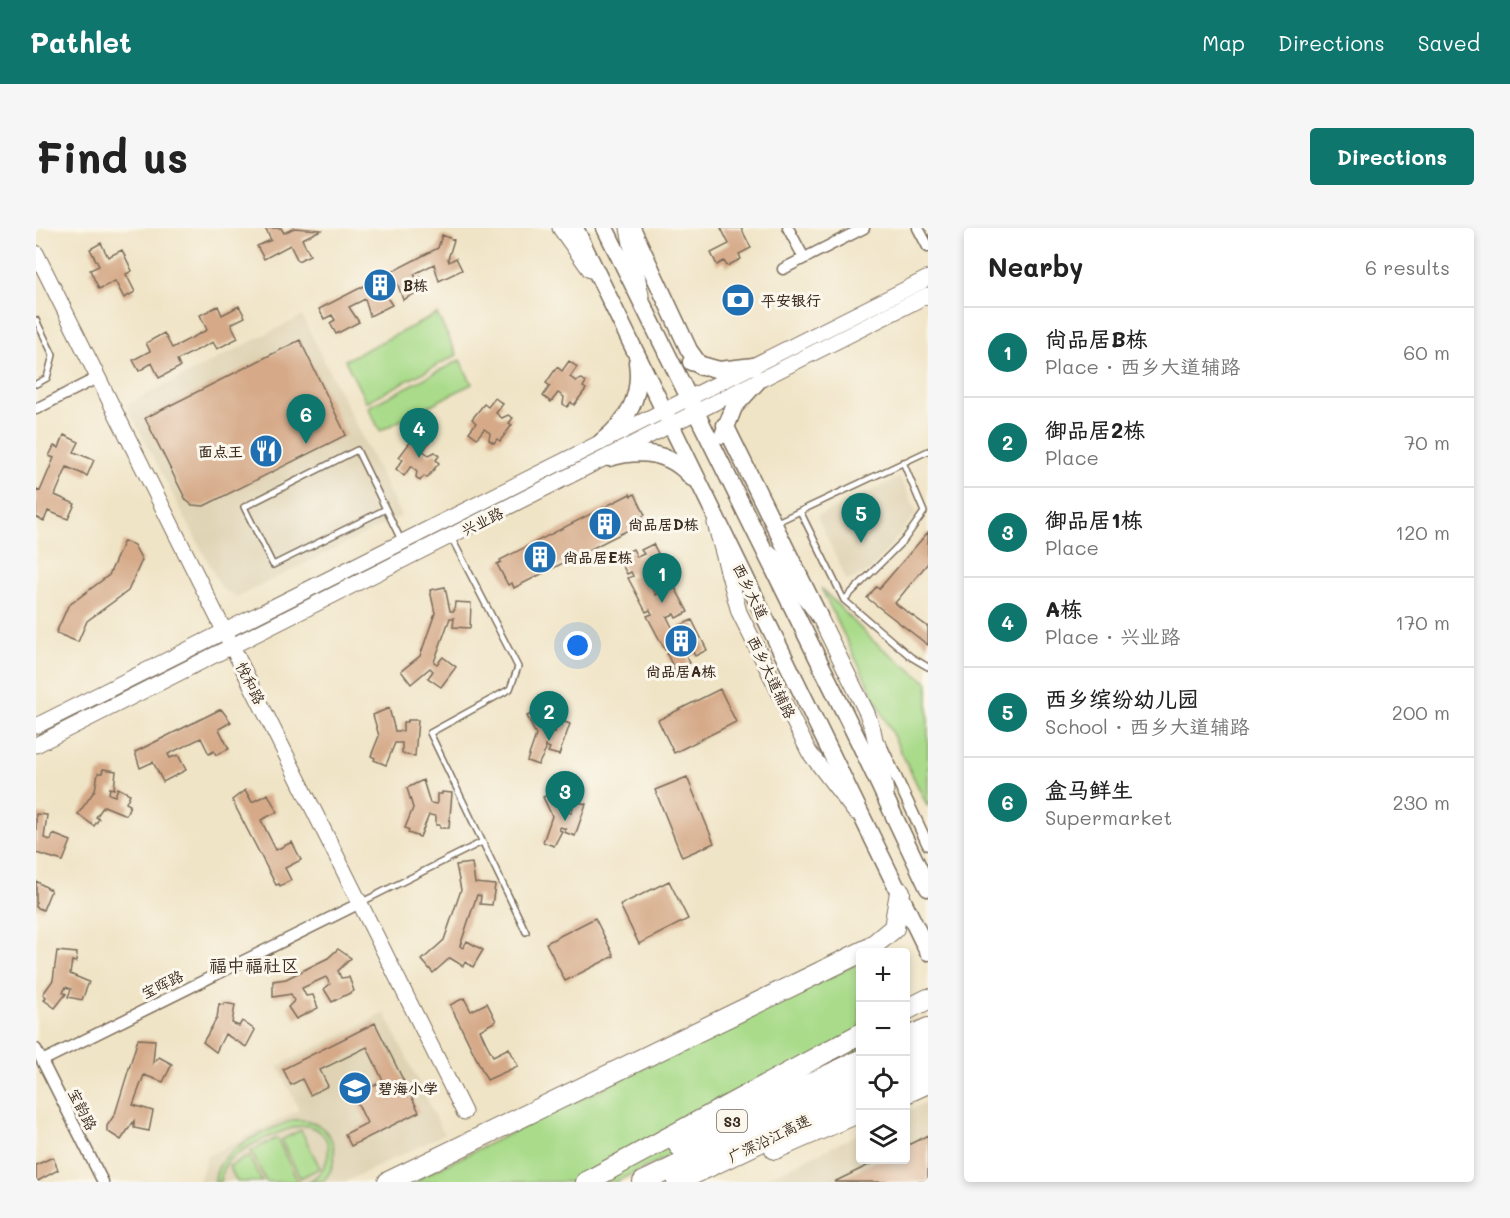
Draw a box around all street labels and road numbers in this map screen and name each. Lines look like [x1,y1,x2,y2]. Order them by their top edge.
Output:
street label: 兴业路 [457,502,507,540]
street label: 西乡大道 [729,560,773,622]
street label: 西乡大道辅路 [743,632,801,722]
street label: 悦和路 [232,658,270,708]
street label: 宝晖路 [137,965,187,1003]
street label: 宝韵路 [64,1084,102,1134]
street label: 广深沿江高速 [724,1109,814,1167]
road number: S3 [717,1110,747,1132]

